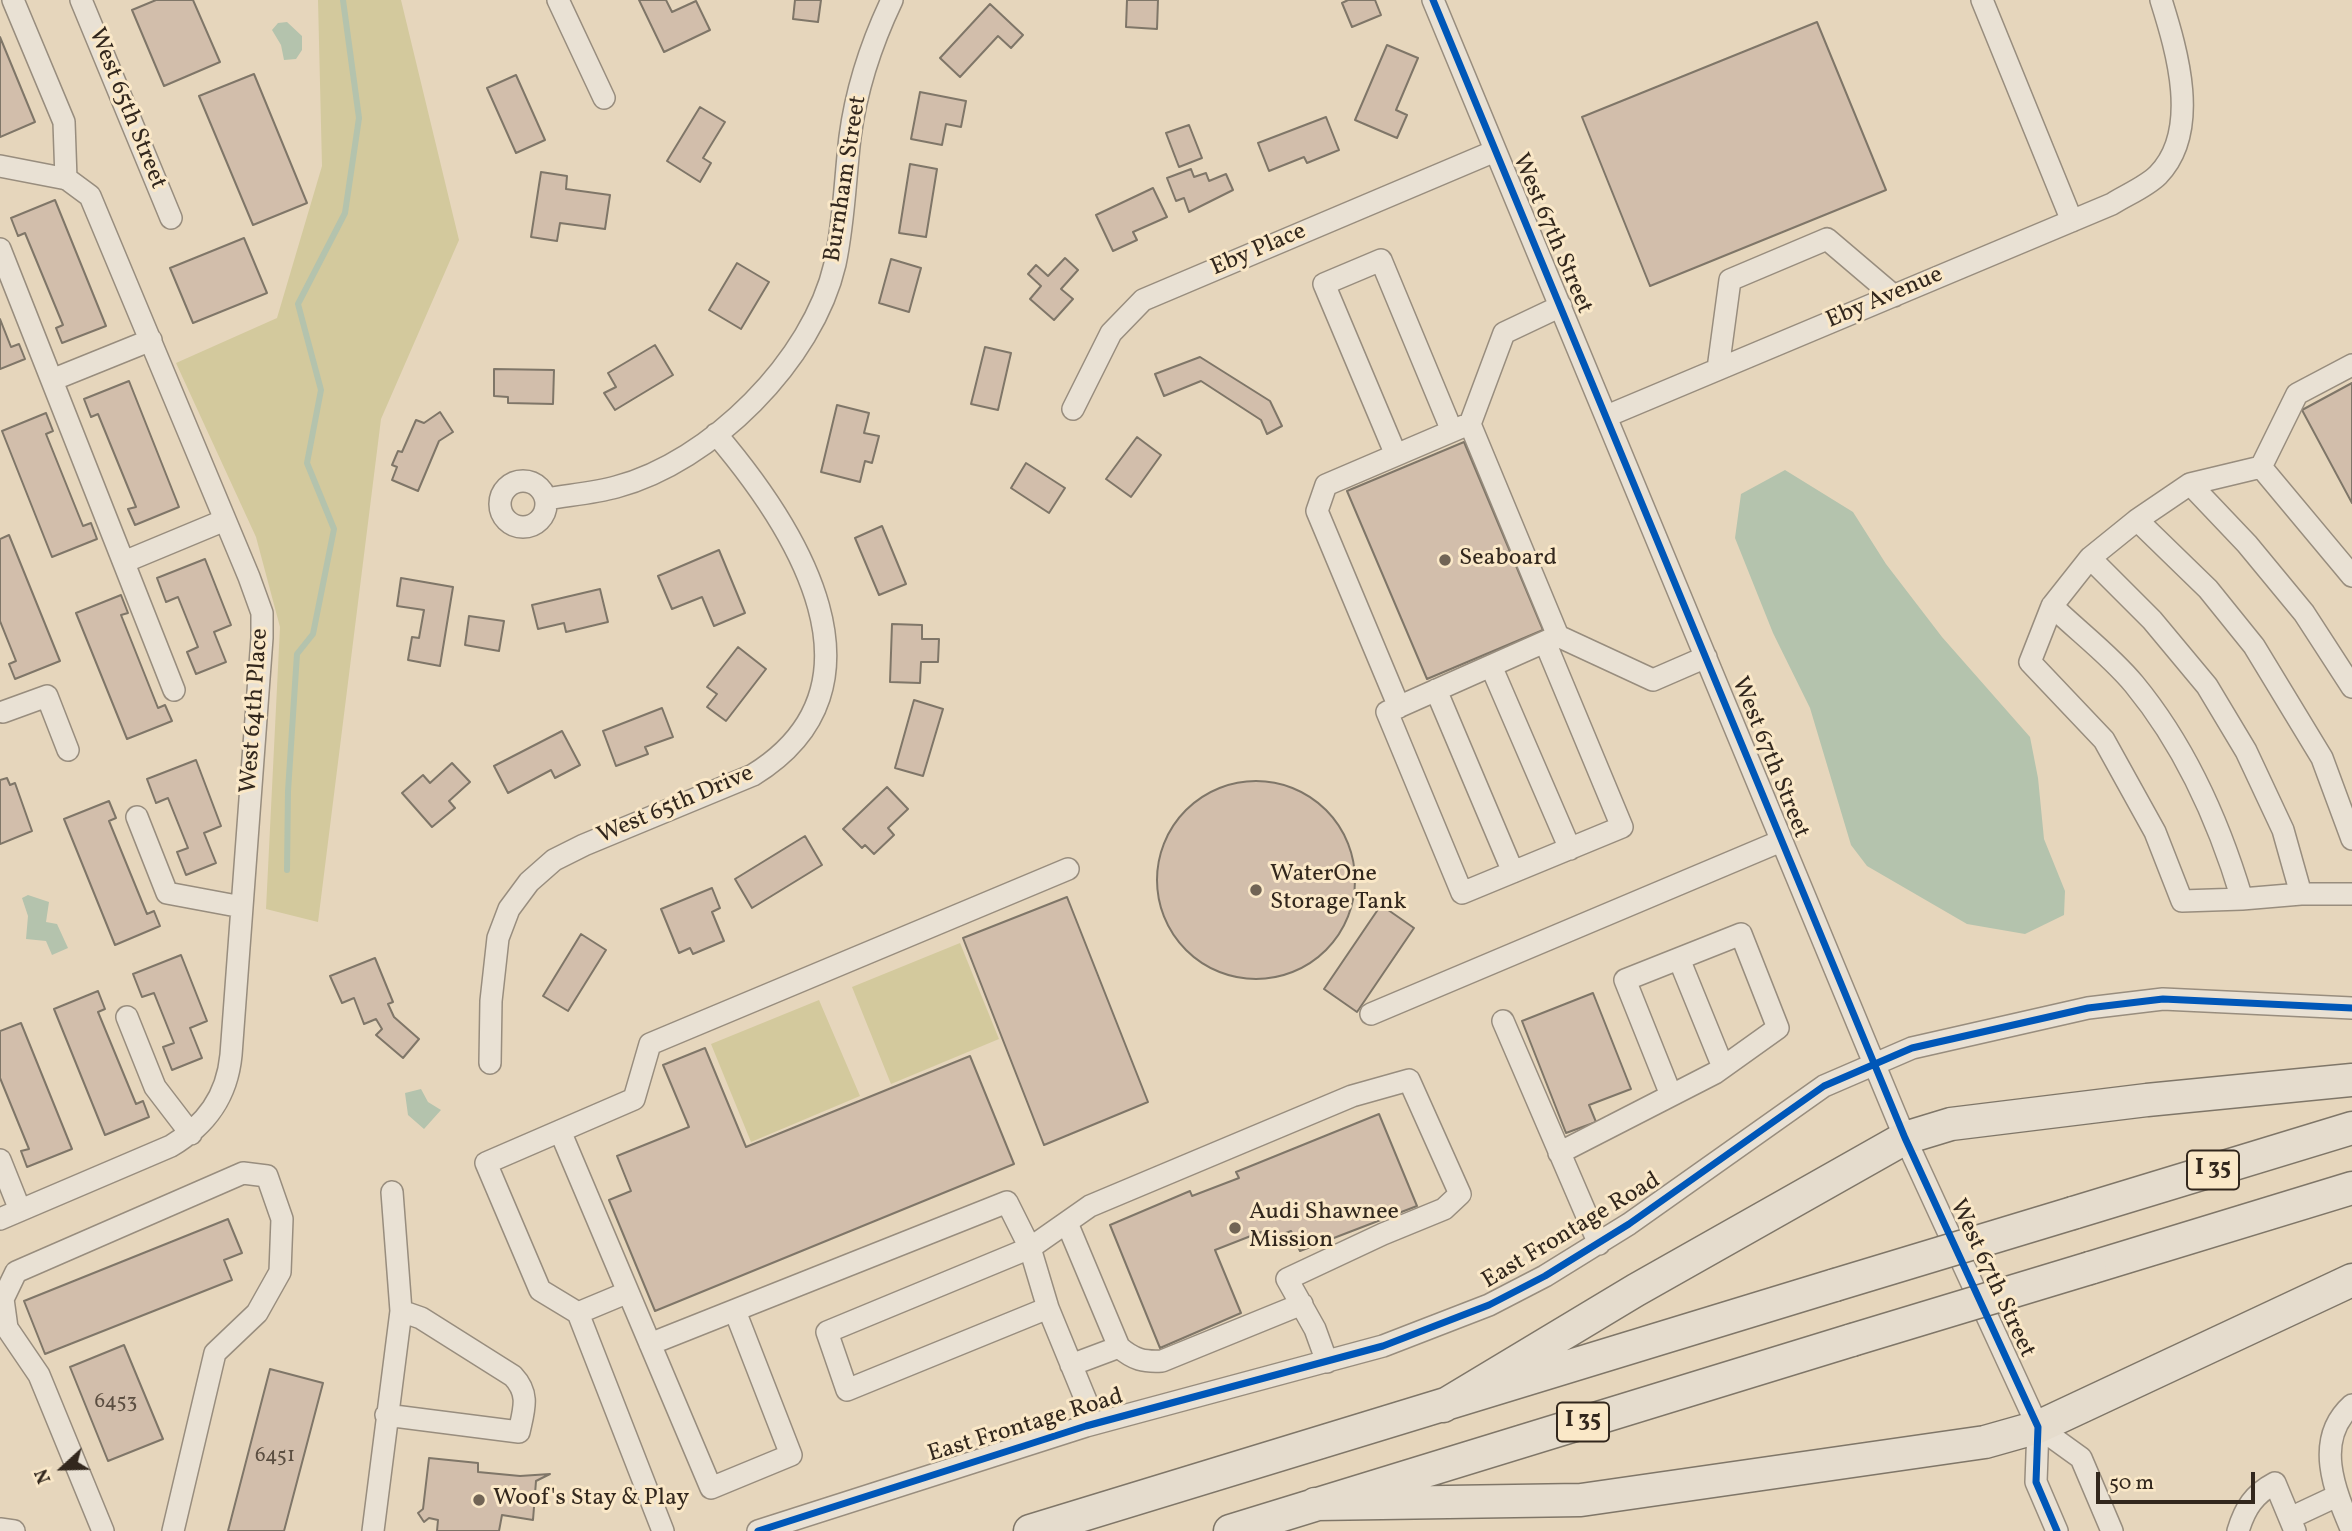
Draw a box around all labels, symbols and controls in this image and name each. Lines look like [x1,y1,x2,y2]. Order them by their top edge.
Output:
street label: West 65th Street [81,24,171,194]
street label: Burnham Street [820,94,874,264]
street label: West 67th Street [1504,150,1598,318]
street label: Eby Place [1207,218,1311,284]
street label: Eby Avenue [1822,262,1948,336]
place label: Seaboard [1459,546,1557,574]
marker: Seaboard [1437,552,1453,568]
street label: West 64th Place [236,627,276,795]
street label: West 67th Street [1724,673,1814,843]
street label: West 65th Drive [594,760,758,852]
place label: WaterOne Storage Tank [1270,862,1407,918]
marker: WaterOne Storage Tank [1248,882,1264,898]
road number: I 35 [2187,1150,2239,1190]
street label: East Frontage Road [1478,1167,1666,1297]
street label: West 67th Street [1942,1195,2040,1363]
place label: Audi Shawnee Mission [1249,1200,1399,1256]
marker: Audi Shawnee Mission [1227,1220,1243,1236]
street label: East Frontage Road [925,1384,1127,1470]
house number: 6453 [95,1390,137,1416]
road number: I 35 [1557,1402,1609,1442]
north arrow [28,1433,98,1503]
house number: 6451 [255,1444,295,1470]
scale bar [2100,1458,2259,1502]
text: N [29,1465,58,1487]
text: 50 m [2109,1469,2154,1498]
place label: Woof's Stay & Play [493,1486,689,1514]
marker: Woof's Stay & Play [471,1492,487,1508]

